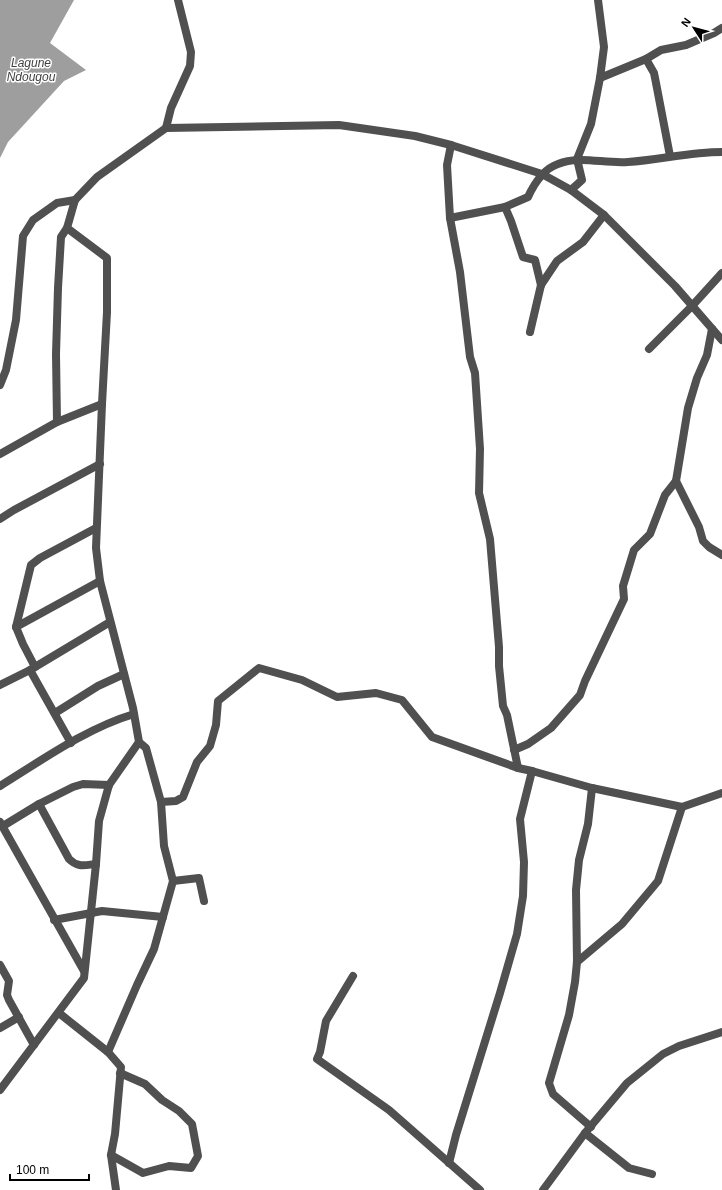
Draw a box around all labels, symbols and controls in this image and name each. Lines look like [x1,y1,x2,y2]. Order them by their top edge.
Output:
north arrow [674,8,714,48]
text: N [679,15,693,29]
water label: Lagune Ndougou [7,56,56,84]
scale bar [10,1156,89,1182]
text: 100 m [16,1163,49,1177]

